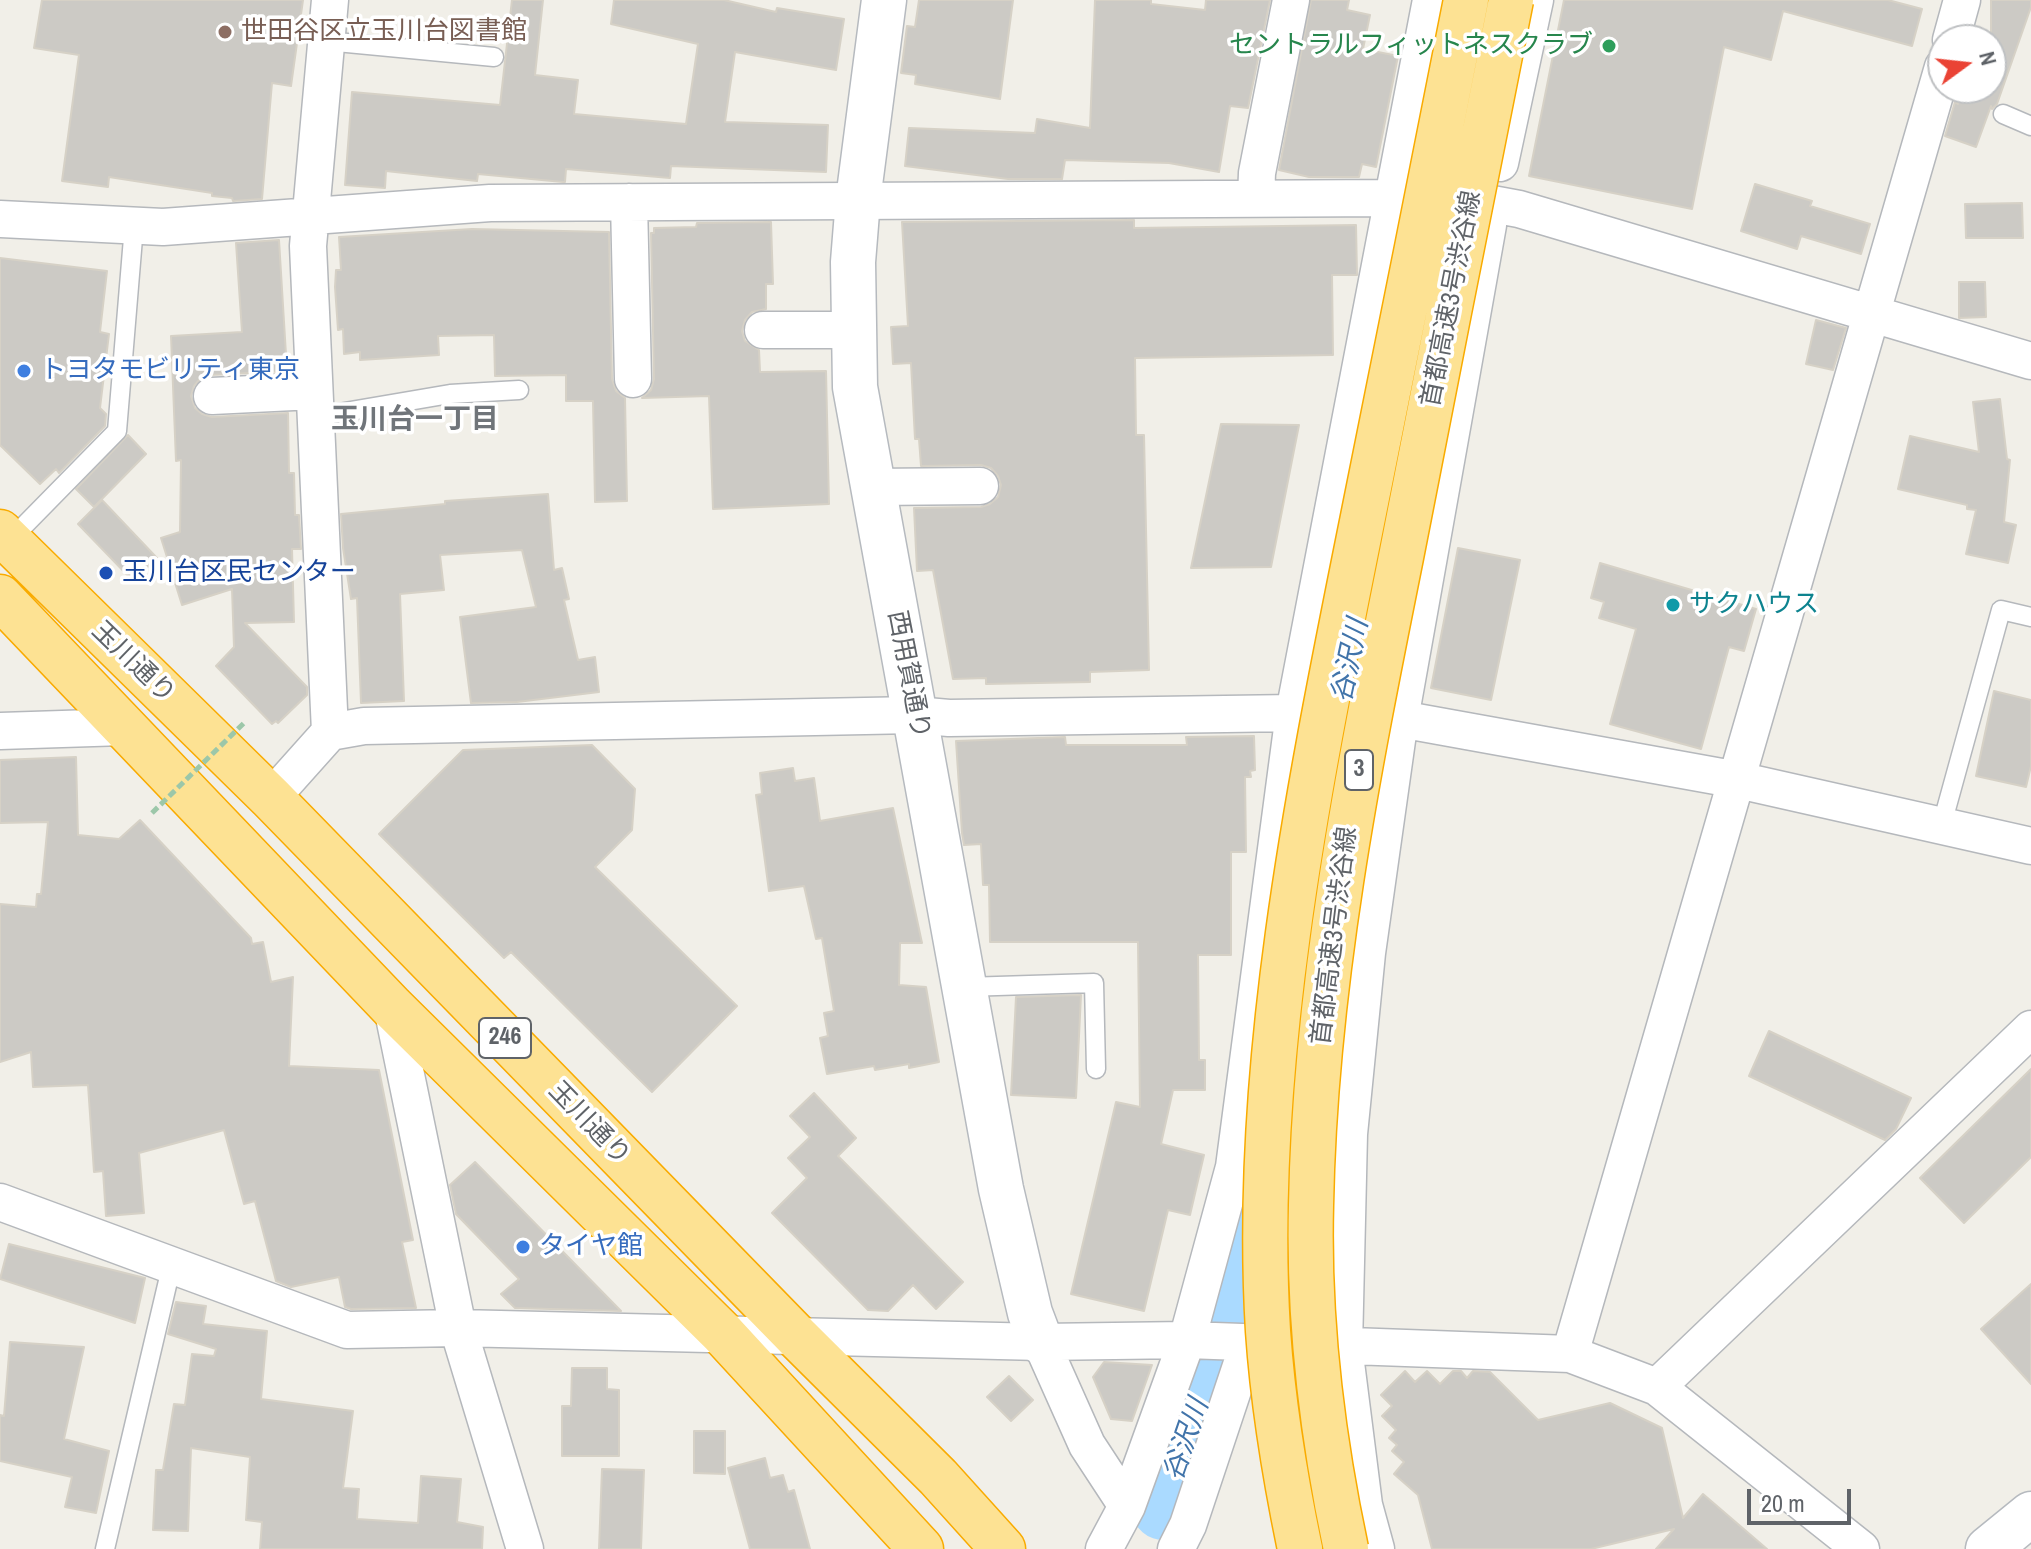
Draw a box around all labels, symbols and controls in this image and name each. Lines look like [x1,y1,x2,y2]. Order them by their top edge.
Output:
place label: 世田谷区立玉川台図書館 [241,16,527,48]
marker: 世田谷区立玉川台図書館 [216,23,234,41]
north arrow [1927,24,2007,104]
place label: セントラルフィットネスクラブ [1229,30,1593,62]
marker: セントラルフィットネスクラブ [1600,37,1618,55]
text: N [1972,48,2004,68]
street label: 首都高速3号渋谷線 [1416,188,1488,410]
place label: トヨタモビリティ東京 [40,355,300,387]
marker: トヨタモビリティ東京 [15,362,33,380]
district label: 玉川台一丁目 [331,403,499,437]
place label: 玉川台区民センター [122,557,356,589]
marker: 玉川台区民センター [97,564,115,582]
place label: サクハウス [1689,589,1819,621]
marker: サクハウス [1664,596,1682,614]
street label: 西用賀通り [880,608,936,742]
street label: 玉川通り [85,616,181,710]
water label: 谷沢川 [1326,616,1376,706]
road number: 3 [1345,750,1373,790]
street label: 首都高速3号渋谷線 [1306,825,1364,1047]
road number: 246 [479,1018,531,1058]
street label: 玉川通り [542,1076,636,1172]
place label: タイヤ館 [539,1231,643,1263]
marker: タイヤ館 [514,1238,532,1256]
water label: 谷沢川 [1157,1395,1217,1485]
scale bar [1751,1473,1855,1523]
text: 20 m [1761,1487,1805,1519]

